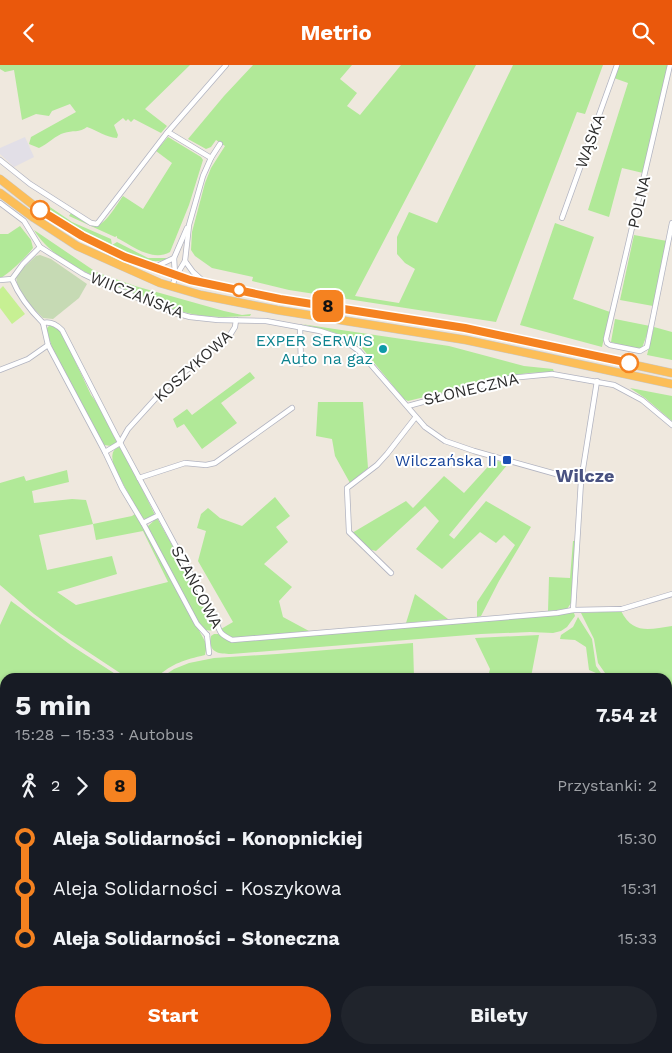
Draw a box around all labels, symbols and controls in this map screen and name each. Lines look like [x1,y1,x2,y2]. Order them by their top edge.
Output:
icon: back [15,19,43,47]
icon: search [629,19,657,47]
text: Metrio [300,20,372,45]
street label: WĄSKA [571,111,609,171]
street label: POLNA [624,173,654,230]
unlabelled marker [30,200,50,220]
street label: WIICZAŃSKA [87,268,187,323]
unlabelled marker [232,283,246,297]
line badge: 8 [312,290,344,322]
text: 8 [322,295,334,316]
street label: KOSZYKOWA [150,326,236,406]
place label: EXPER SERWIS Auto na gaz [256,331,373,368]
marker: EXPER SERWIS Auto na gaz [377,343,389,355]
unlabelled marker [619,353,639,373]
street label: SŁONECZNA [422,369,521,409]
place label: Wilczańska II [395,451,497,470]
marker: Wilczańska II [501,454,513,466]
district label: Wilcze [556,465,614,486]
street label: SZAŃCOWA [167,542,227,632]
text: 5 min [15,689,91,722]
text: 7.54 zł [596,704,657,727]
text: 15:28 – 15:33 · Autobus [15,725,193,744]
icon: walk [15,772,43,800]
icon: forward [68,772,96,800]
text: 8 [114,775,126,796]
text: 2 [51,776,60,795]
text: Przystanki: 2 [557,776,657,795]
text: Aleja Solidarności - Konopnickiej [53,827,362,850]
text: 15:30 [617,829,657,848]
text: Aleja Solidarności - Koszykowa [53,877,342,900]
text: 15:31 [621,879,657,898]
text: Aleja Solidarności - Słoneczna [53,927,339,950]
text: 15:33 [618,929,657,948]
button: Start [15,986,331,1044]
button: Bilety [341,986,657,1044]

